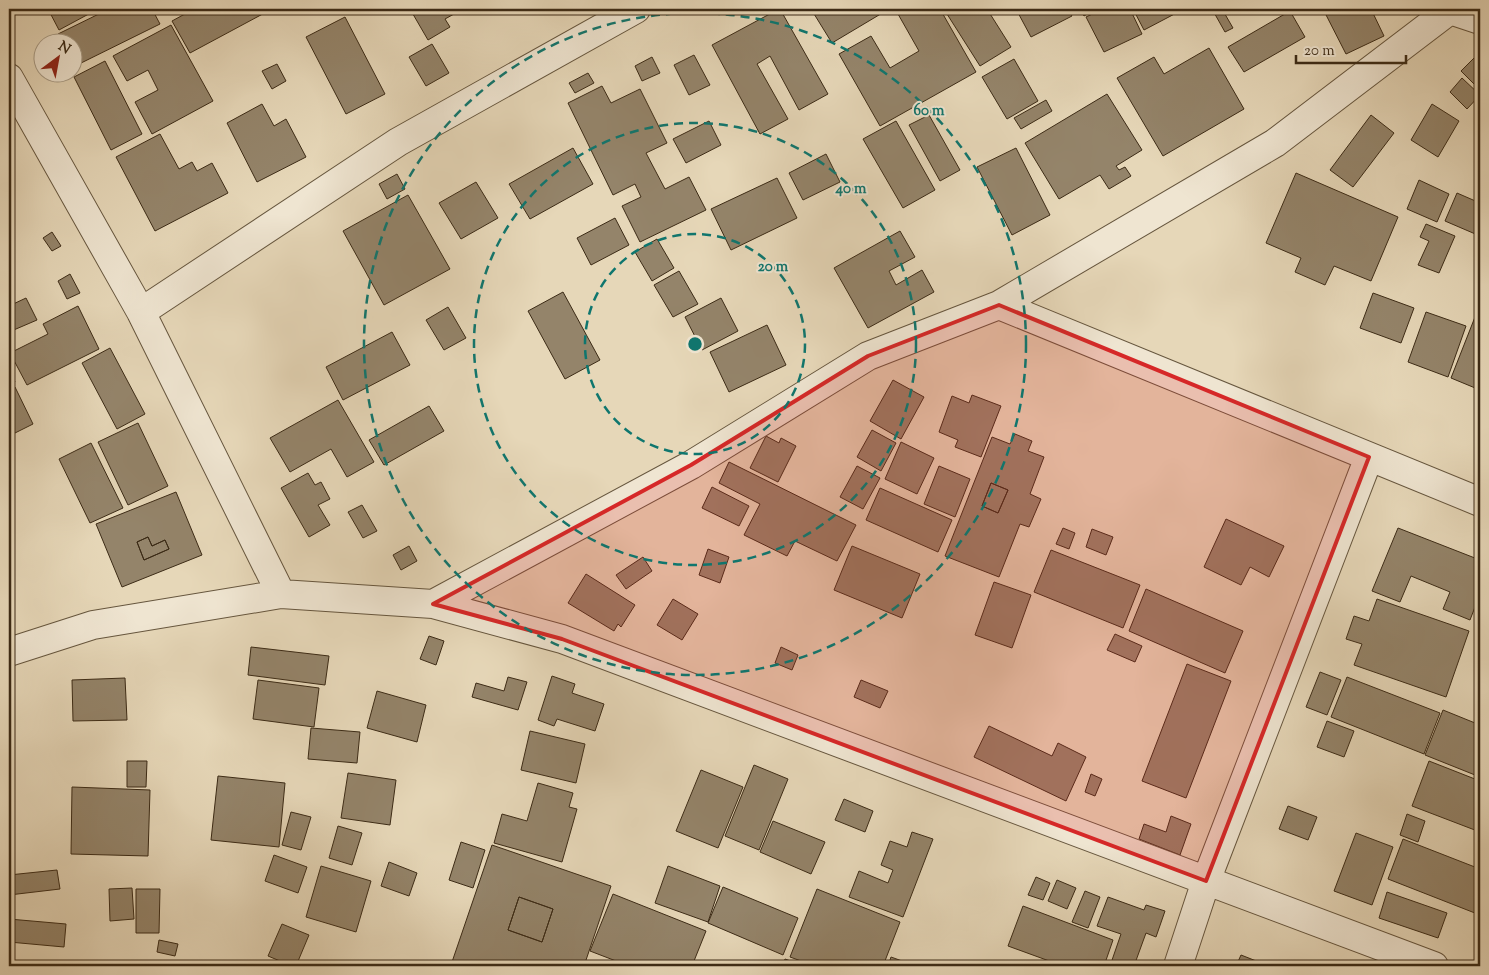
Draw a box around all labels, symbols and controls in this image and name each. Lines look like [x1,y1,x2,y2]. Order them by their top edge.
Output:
north arrow [32,32,82,82]
scale bar [1296,32,1406,64]
text: N [54,37,74,60]
text: 20 m [1304,41,1335,62]
text: 60 m [914,101,945,122]
text: 40 m [835,179,867,200]
text: 20 m [758,257,789,278]
centre of rings [686,335,704,353]

